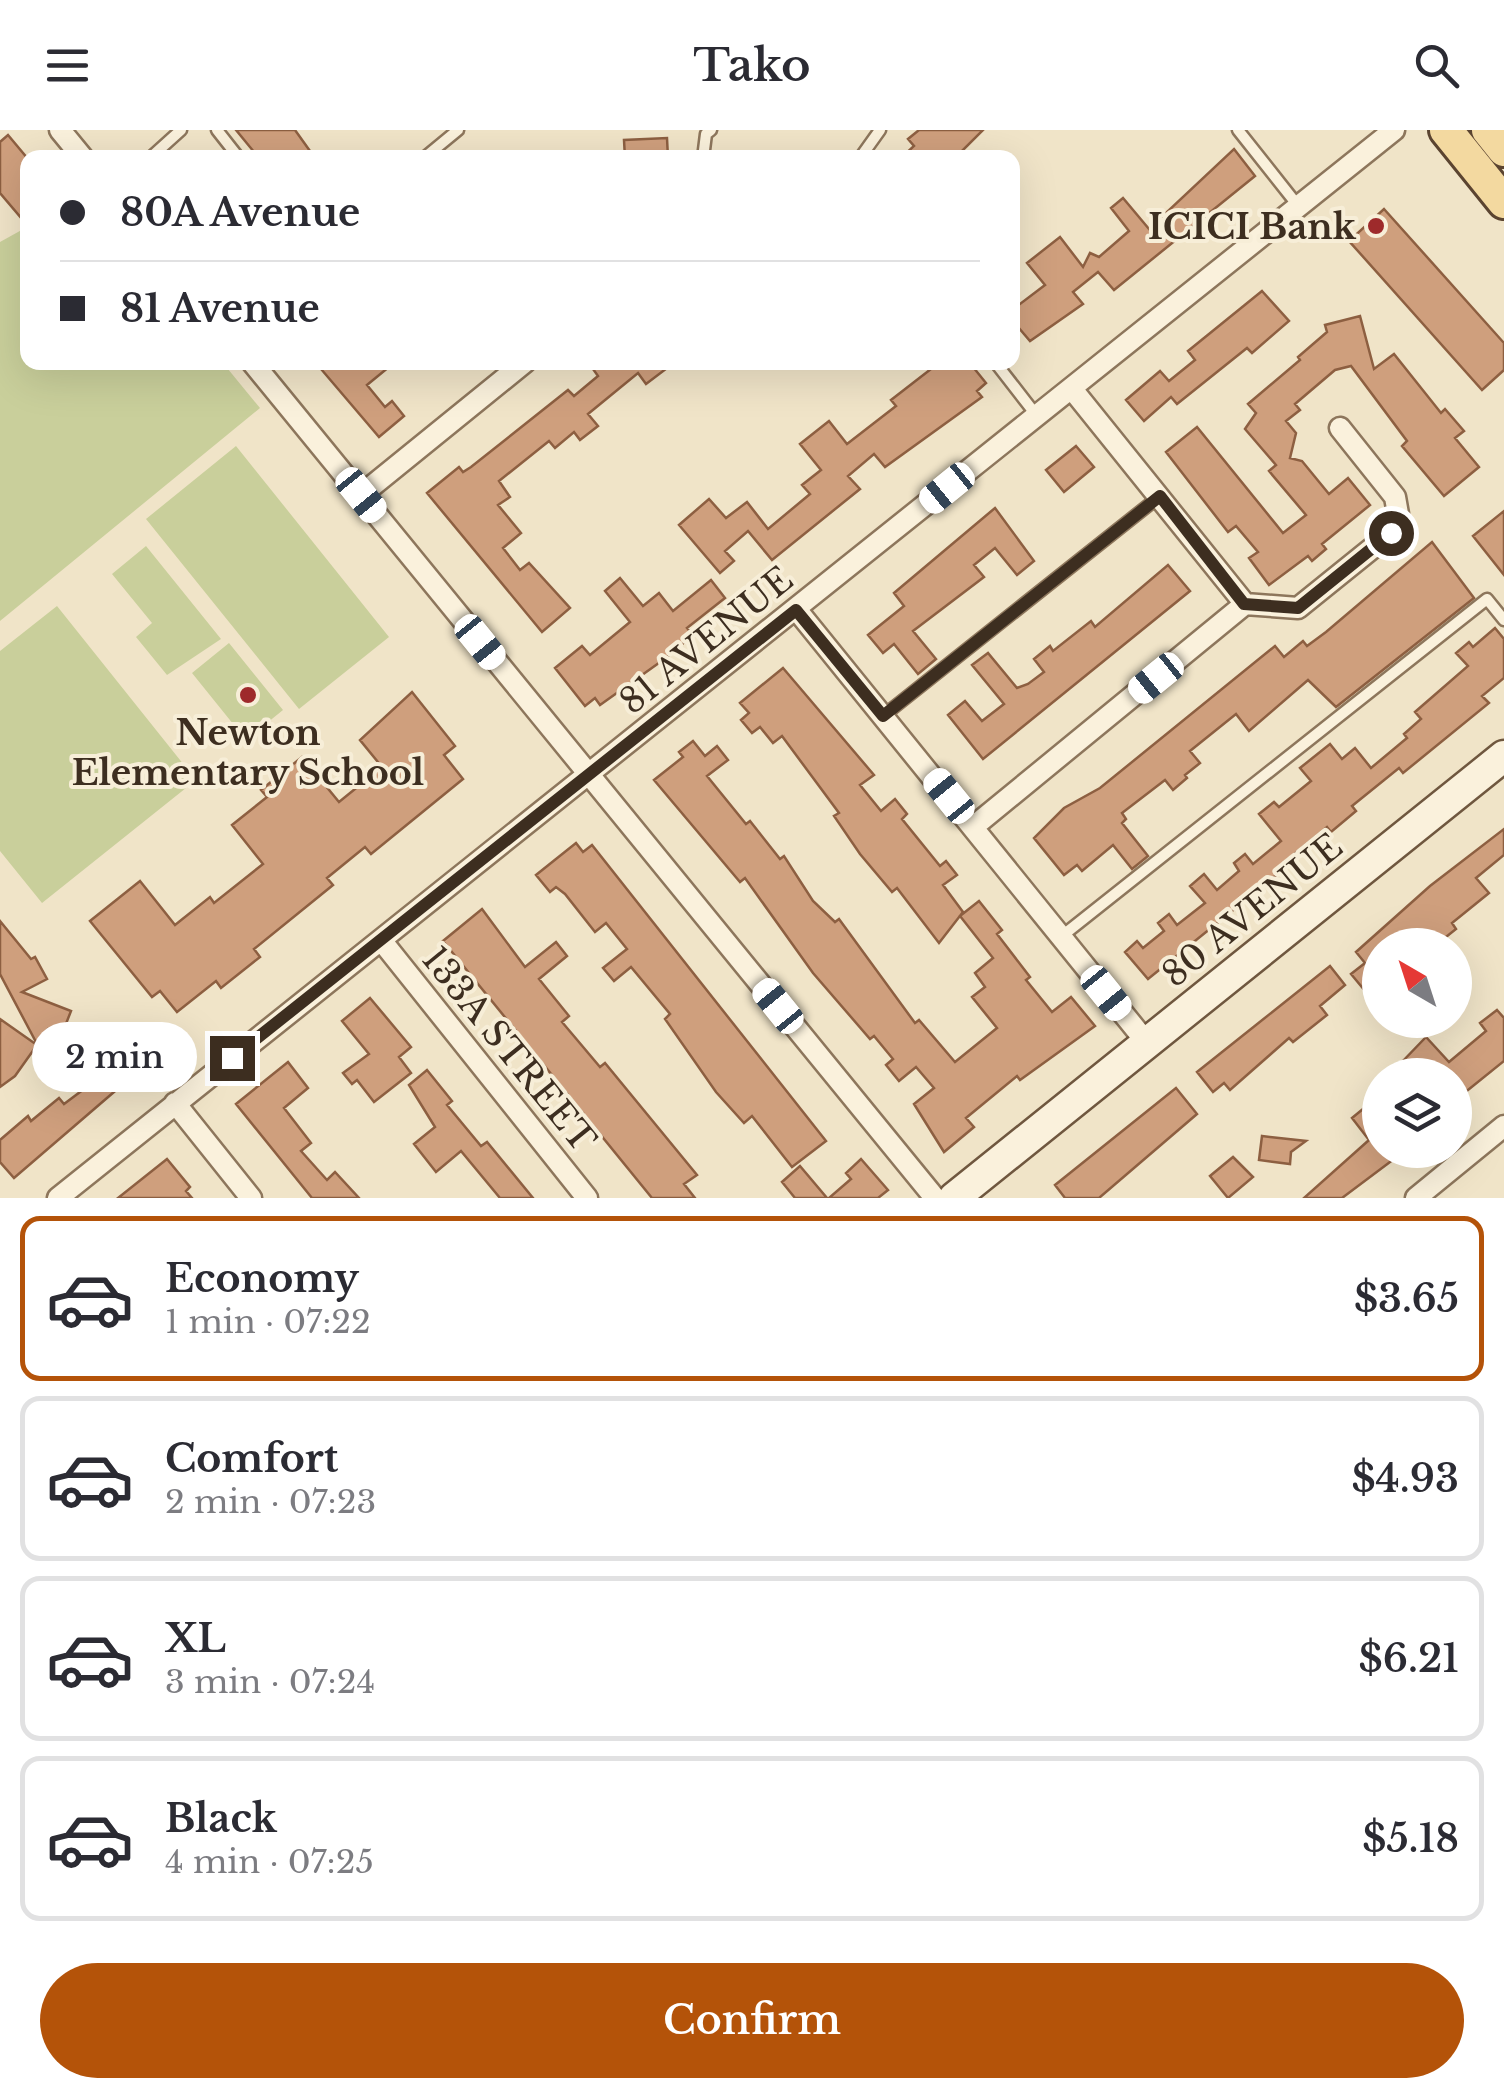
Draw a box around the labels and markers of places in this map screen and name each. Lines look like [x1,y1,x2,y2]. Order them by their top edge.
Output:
place label: ICICI Bank [1148,205,1357,248]
marker: ICICI Bank [1365,215,1387,237]
marker: Newton Elementary School [237,684,259,706]
place label: Newton Elementary School [72,711,424,794]

